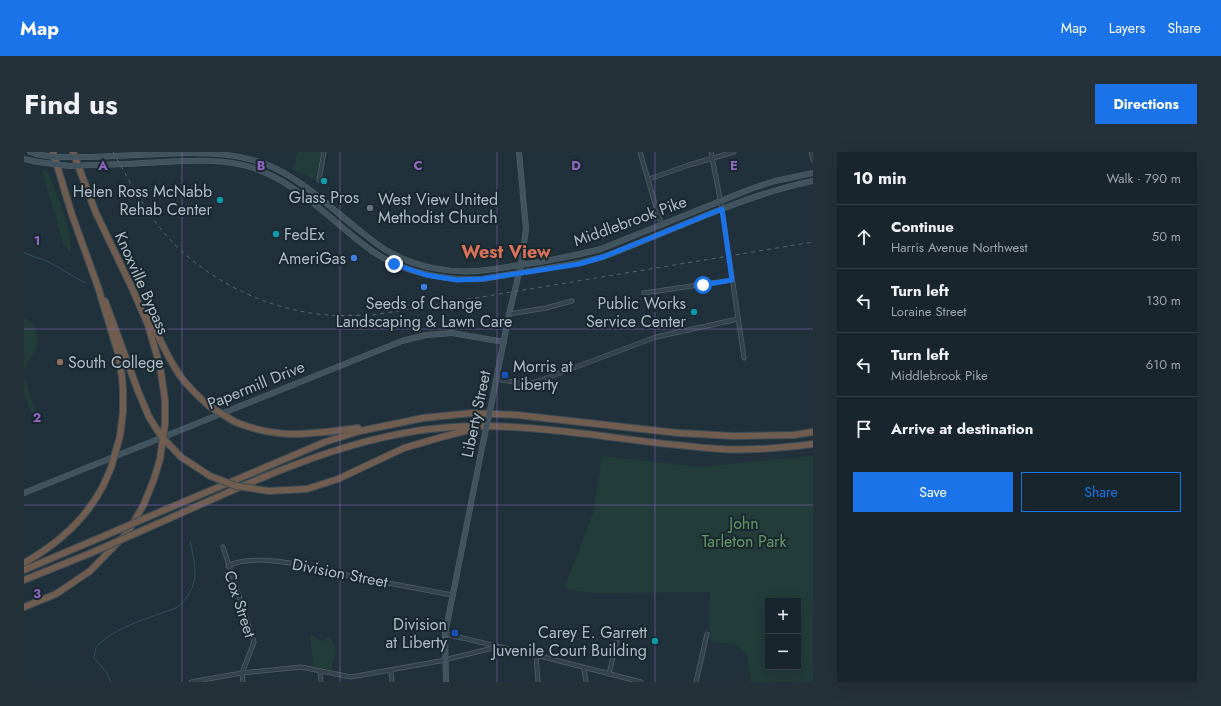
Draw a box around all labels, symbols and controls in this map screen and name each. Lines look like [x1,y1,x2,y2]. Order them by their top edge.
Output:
text: Map [20,15,59,42]
text: Map [1061,18,1087,38]
text: Layers [1109,18,1145,38]
text: Share [1167,18,1201,38]
text: Find us [24,84,118,125]
button: Directions [1095,84,1197,124]
text: A [97,156,108,175]
text: B [257,156,266,175]
text: C [413,156,423,175]
text: D [571,156,581,175]
text: E [730,156,738,175]
text: 10 min [853,166,906,190]
text: Walk · 790 m [1107,169,1181,188]
marker: Glass Pros [319,176,329,186]
place label: Helen Ross McNabb Rehab Center [73,180,213,221]
place label: Glass Pros [289,186,359,209]
place label: West View United Methodist Church [378,188,498,229]
street label: Middlebrook Pike [570,190,690,252]
marker: Helen Ross McNabb Rehab Center [215,195,225,205]
marker: West View United Methodist Church [365,203,375,213]
text: Continue [891,216,954,238]
place label: FedEx [284,223,325,246]
icon: ahead [853,226,875,248]
text: 50 m [1152,227,1181,246]
street label: Knoxville Bypass [109,228,175,338]
marker: FedEx [271,229,281,239]
text: 1 [34,231,40,250]
text: Harris Avenue Northwest [891,238,1028,257]
district label: West View [461,239,551,265]
place label: AmeriGas [279,247,346,270]
marker: AmeriGas [349,253,359,263]
route end [385,255,403,273]
route start [694,276,712,294]
text: Turn left [891,280,949,302]
marker: Seeds of Change Landscaping & Lawn Care [419,282,429,292]
icon: left [853,290,875,312]
text: 130 m [1146,291,1181,310]
place label: Seeds of Change Landscaping & Lawn Care [336,292,512,333]
place label: Public Works Service Center [586,292,686,333]
text: Loraine Street [891,302,966,321]
marker: Public Works Service Center [689,307,699,317]
text: Turn left [891,344,949,366]
place label: South College [68,351,164,374]
icon: left [853,354,875,376]
street label: Papermill Drive [204,355,308,415]
place label: Morris at Liberty [513,355,573,396]
text: 610 m [1146,355,1181,374]
marker: South College [55,357,65,367]
text: Middlebrook Pike [891,366,988,385]
street label: Liberty Street [456,368,496,459]
marker: Morris at Liberty [500,370,510,380]
text: 2 [33,408,41,427]
icon: arrive [853,418,875,440]
text: Arrive at destination [891,418,1033,440]
button: Save [853,472,1013,512]
button: Share [1021,472,1181,512]
park label: John Tarleton Park [701,512,788,553]
street label: Division Street [290,552,390,594]
street label: Cox Street [218,568,262,641]
text: 3 [33,584,41,603]
map controls [765,598,801,670]
button: + [765,598,801,634]
place label: Division at Liberty [386,613,448,654]
place label: Carey E. Garrett Juvenile Court Building [490,621,647,662]
marker: Division at Liberty [450,628,460,638]
button: − [765,634,801,670]
marker: Carey E. Garrett Juvenile Court Building [650,636,660,646]

